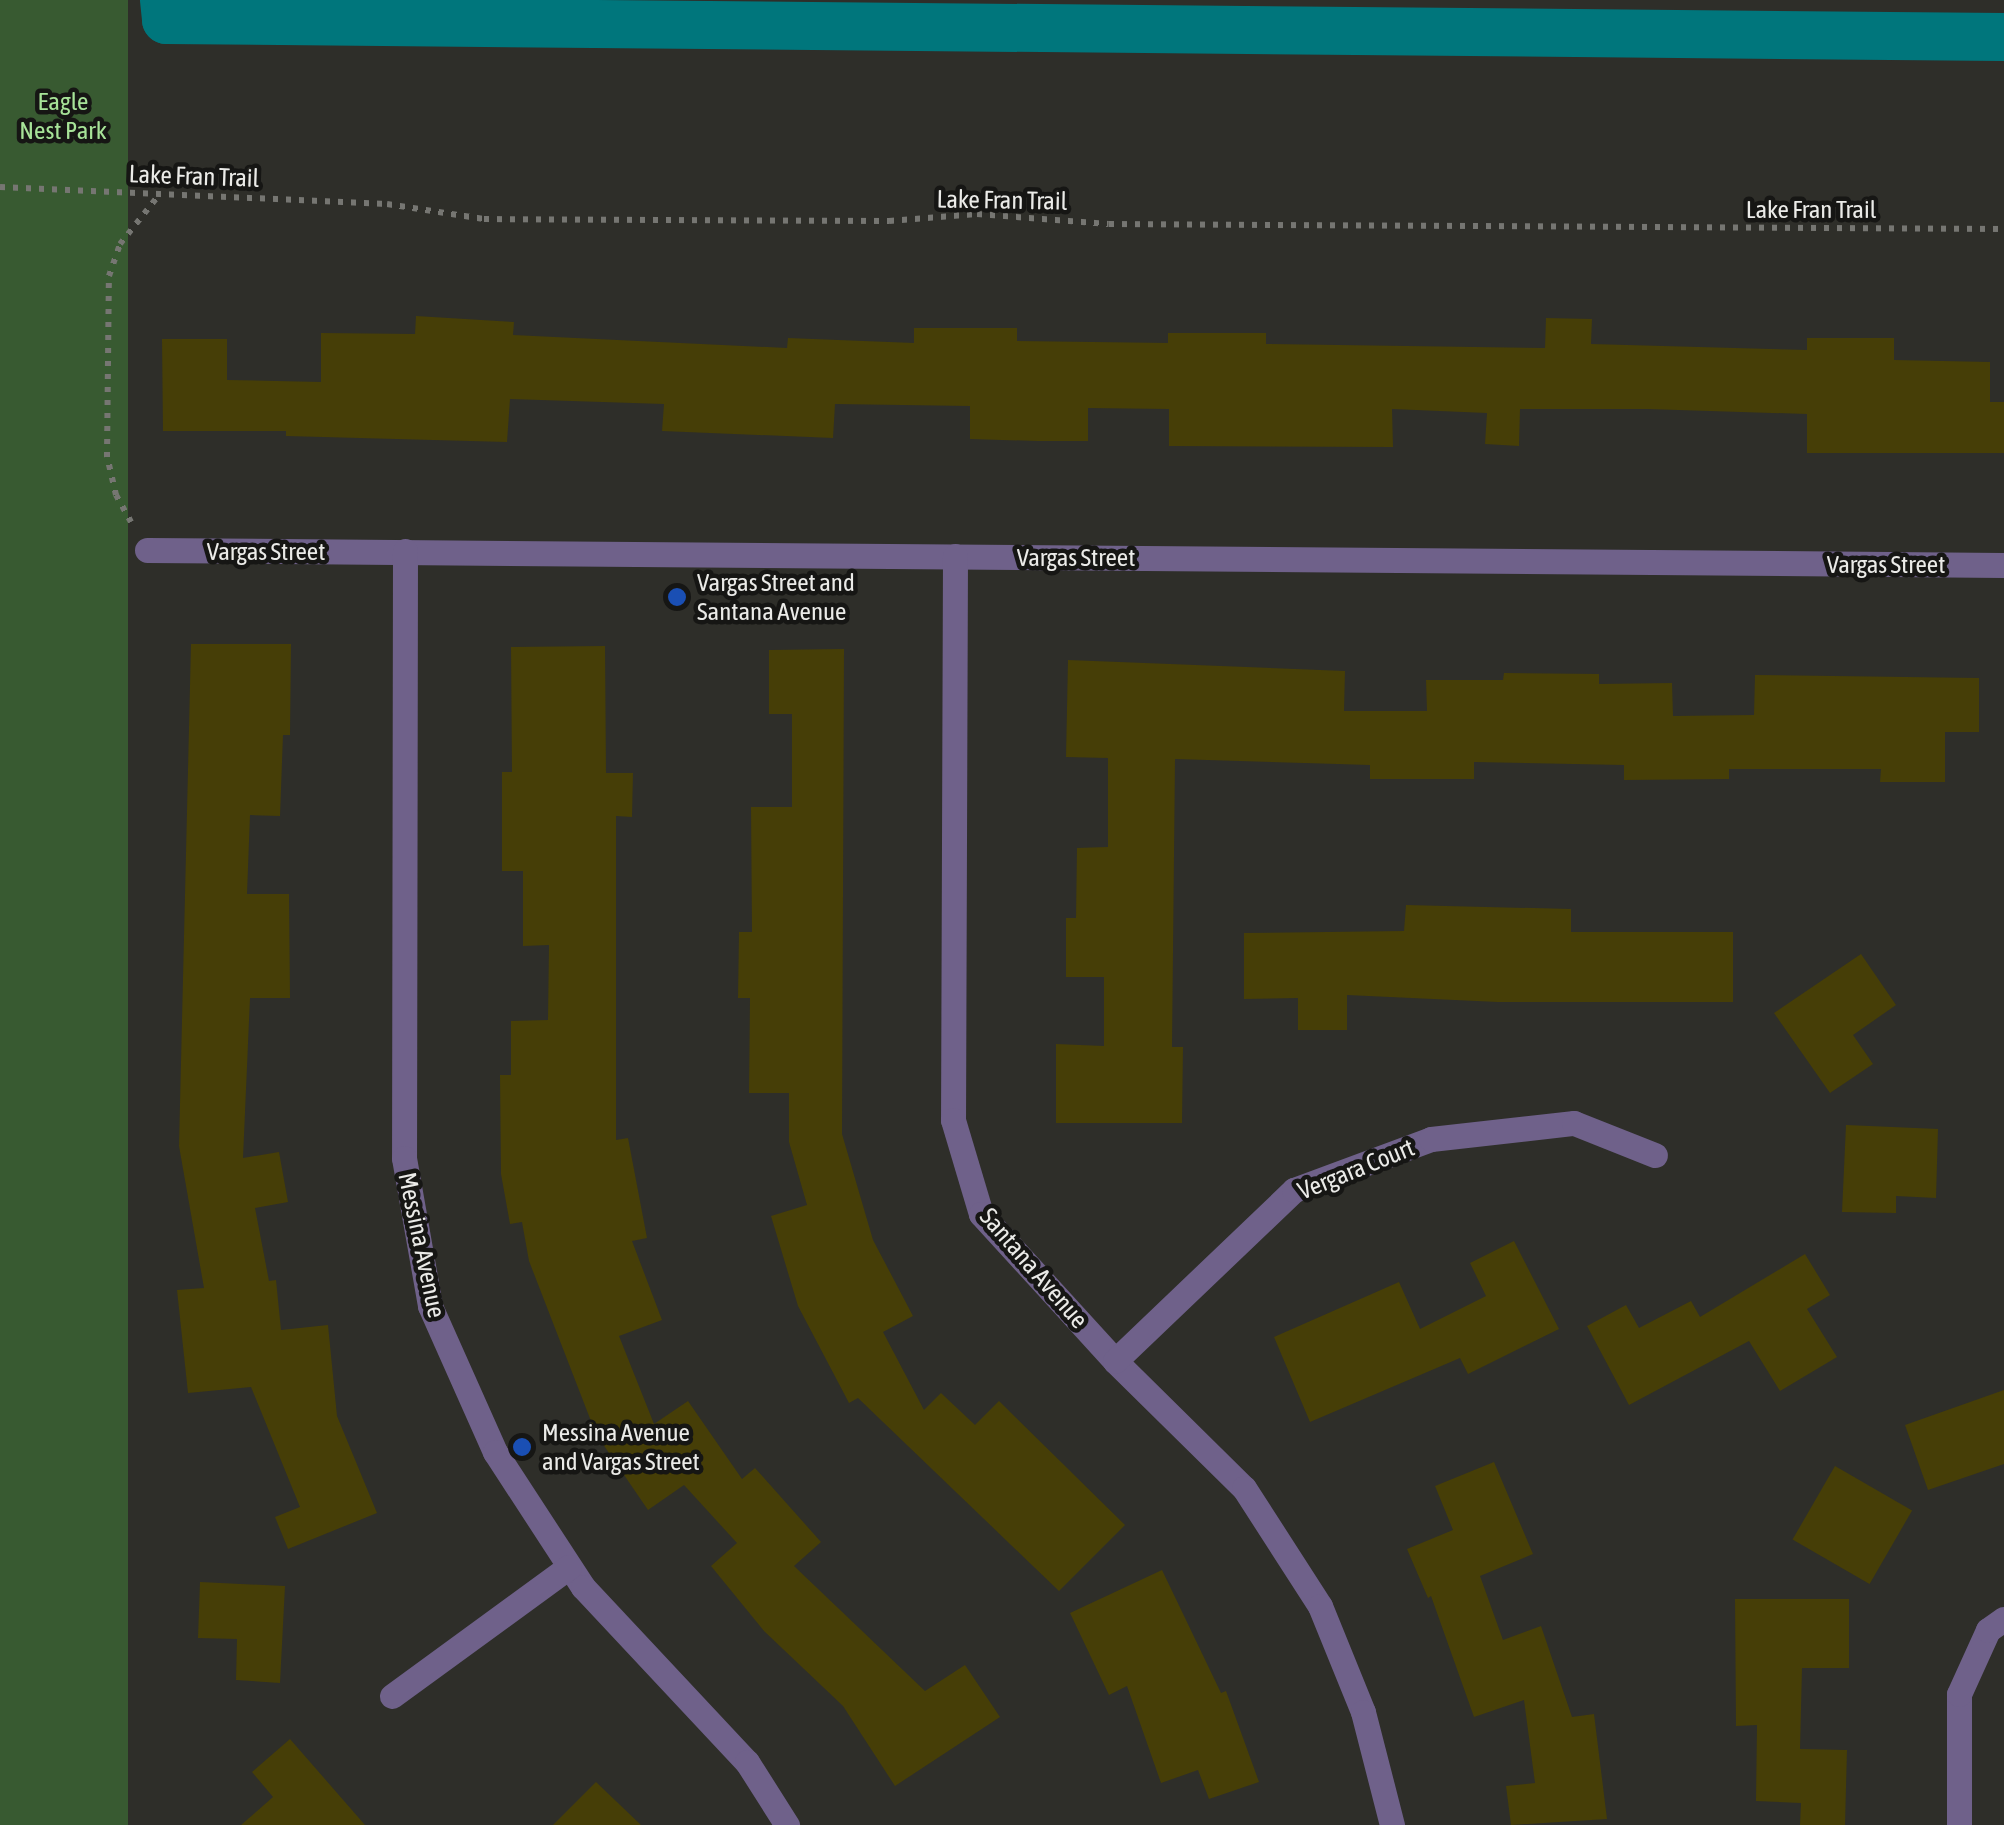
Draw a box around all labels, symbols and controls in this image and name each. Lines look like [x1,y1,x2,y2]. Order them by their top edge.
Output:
park label: Eagle Nest Park [19,87,107,146]
street label: Lake Fran Trail [128,159,260,193]
street label: Lake Fran Trail [936,184,1068,216]
street label: Lake Fran Trail [1746,194,1876,224]
street label: Vargas Street [207,536,325,566]
street label: Vargas Street [1017,542,1135,572]
street label: Vargas Street [1827,549,1945,579]
place label: Vargas Street and Santana Avenue [697,568,855,627]
marker: Vargas Street and Santana Avenue [666,586,688,608]
street label: Vergara Court [1294,1132,1418,1206]
street label: Messina Avenue [392,1170,452,1320]
street label: Santana Avenue [974,1202,1094,1334]
place label: Messina Avenue and Vargas Street [542,1418,700,1477]
marker: Messina Avenue and Vargas Street [511,1436,533,1458]

